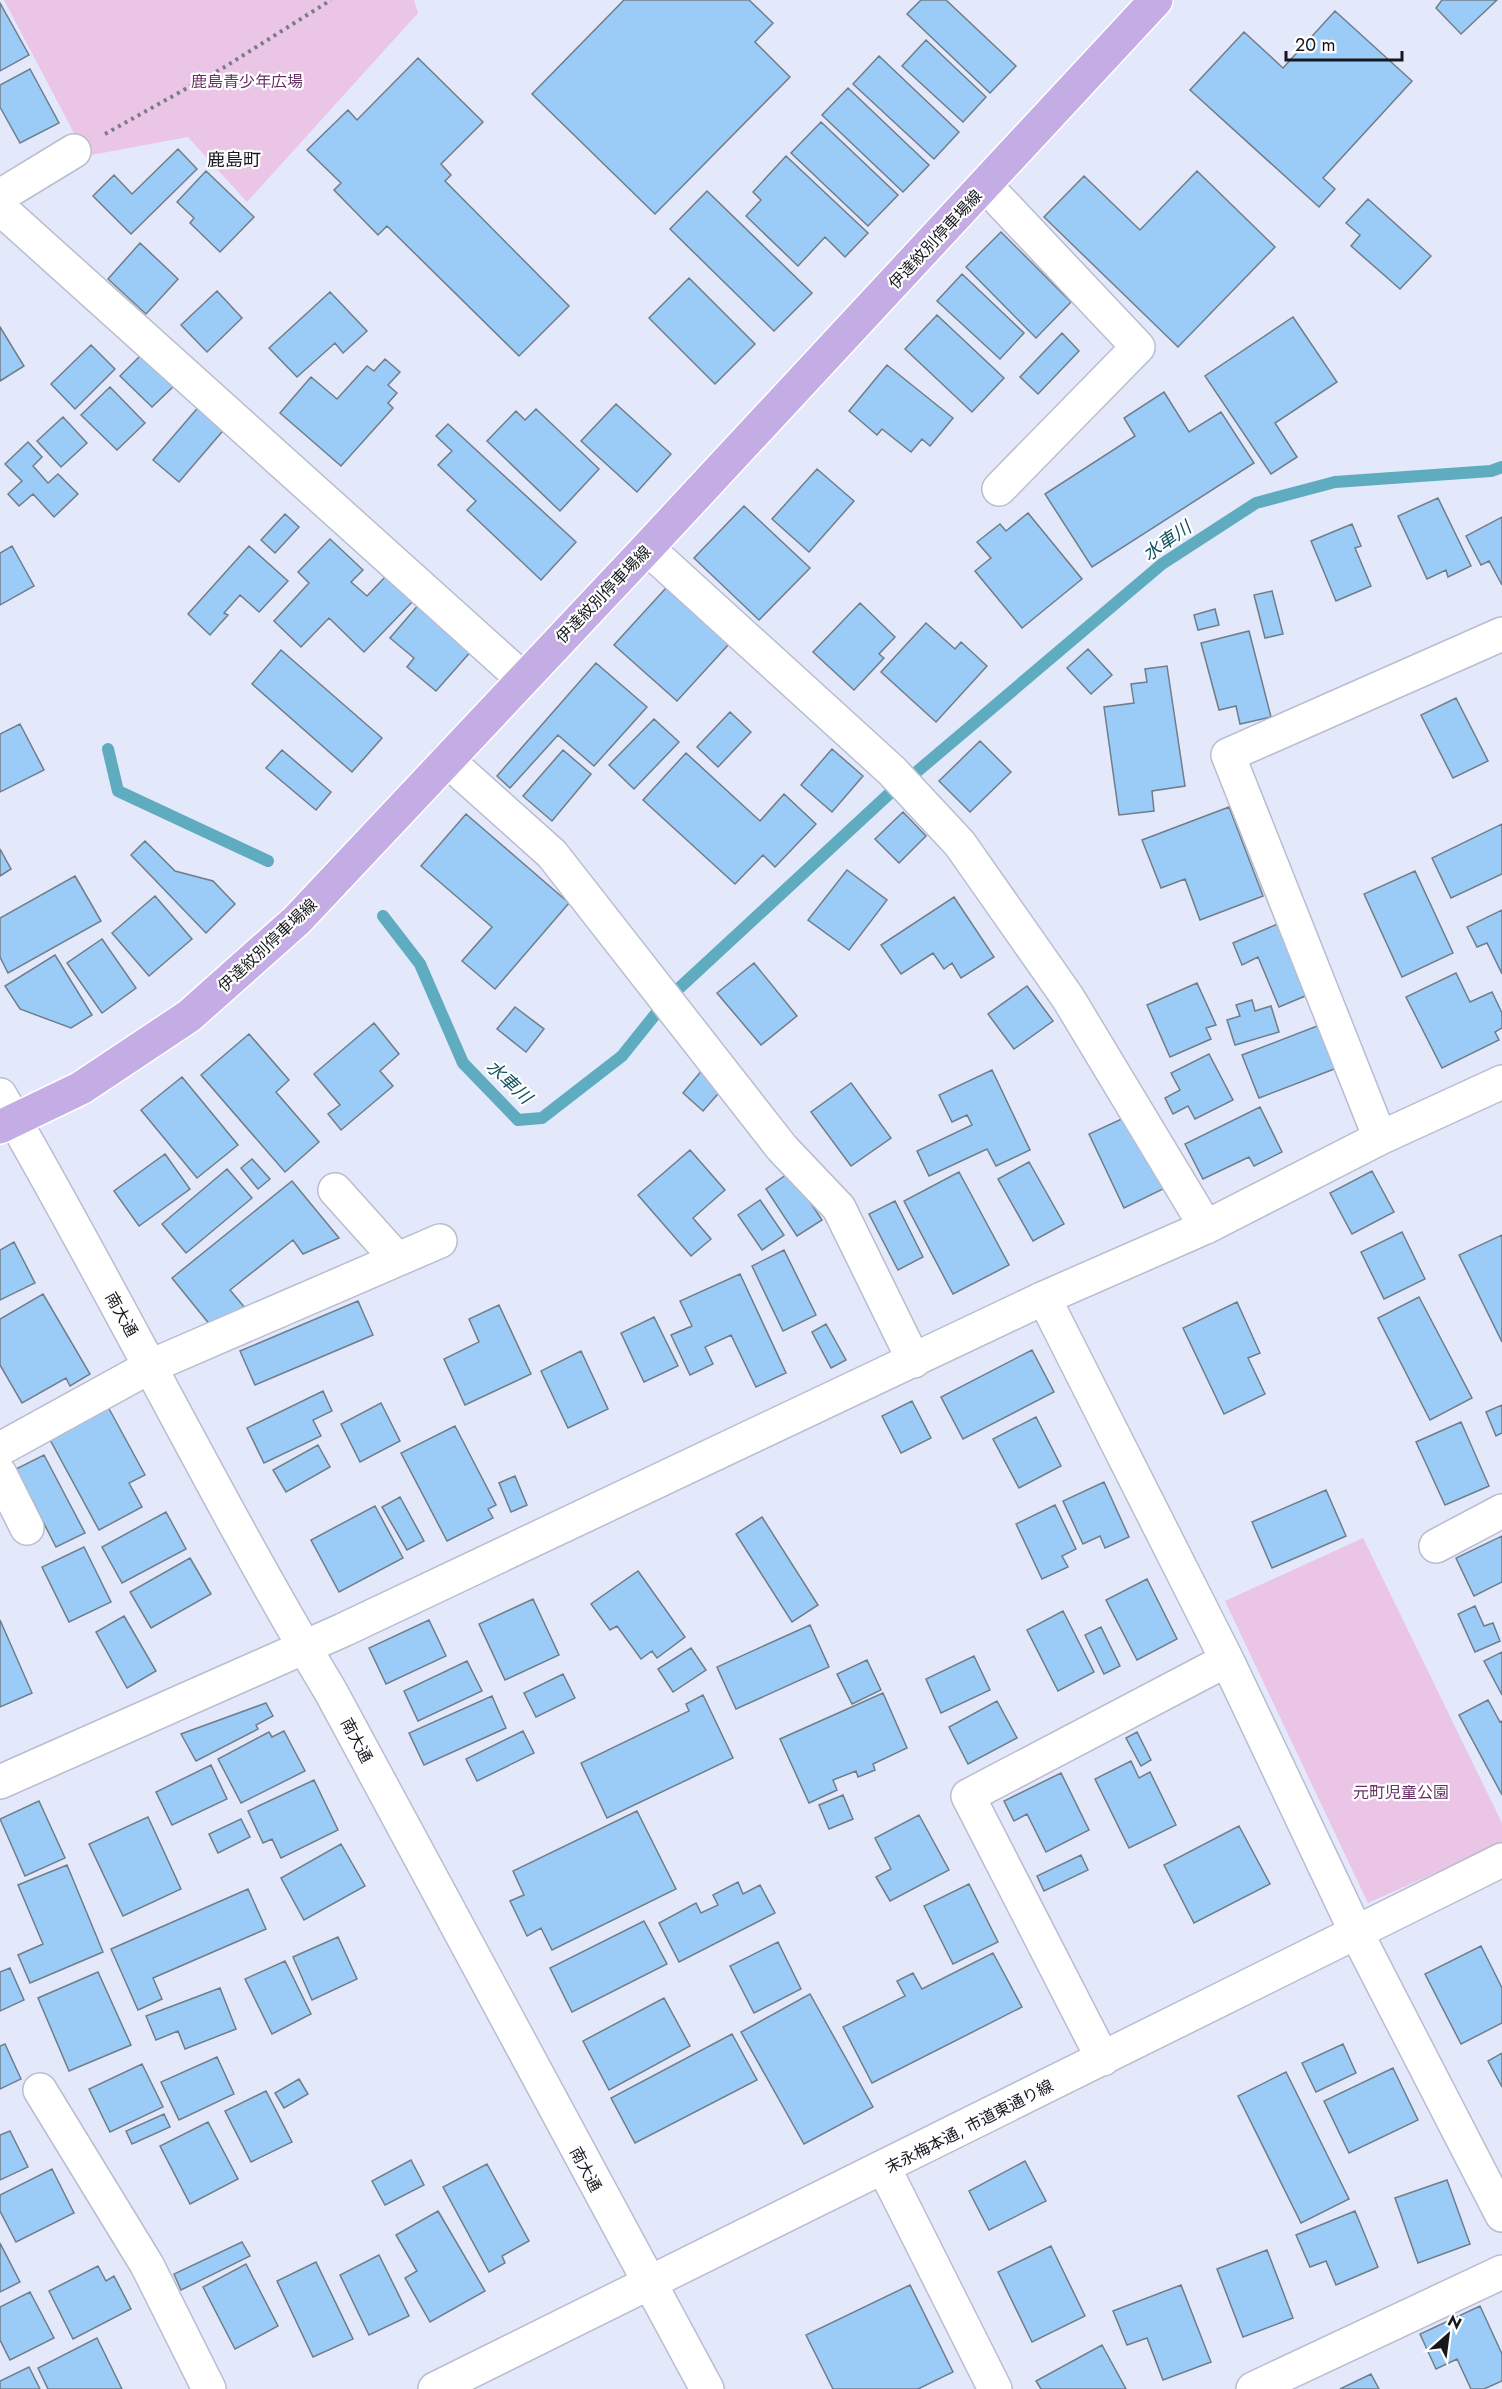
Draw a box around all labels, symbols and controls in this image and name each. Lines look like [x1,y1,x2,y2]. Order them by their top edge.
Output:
scale bar [1286,24,1402,62]
text: 20 m [1295,32,1335,58]
park label: 鹿島青少年広場 [191,70,303,93]
district label: 鹿島町 [207,147,261,173]
street label: 伊達紋別停車場線 [883,185,987,294]
water label: 水車川 [1137,514,1198,567]
street label: 伊達紋別停車場線 [551,540,656,648]
street label: 伊達紋別停車場線 [213,893,322,997]
water label: 水車川 [480,1054,539,1111]
street label: 南大通 [100,1288,143,1341]
street label: 南大通 [335,1714,378,1767]
park label: 元町児童公園 [1353,1781,1449,1804]
street label: 末永梅本通, 市道東通り線 [881,2074,1057,2179]
street label: 南大通 [564,2143,607,2196]
north arrow [1418,2305,1478,2365]
text: N [1444,2309,1466,2335]

